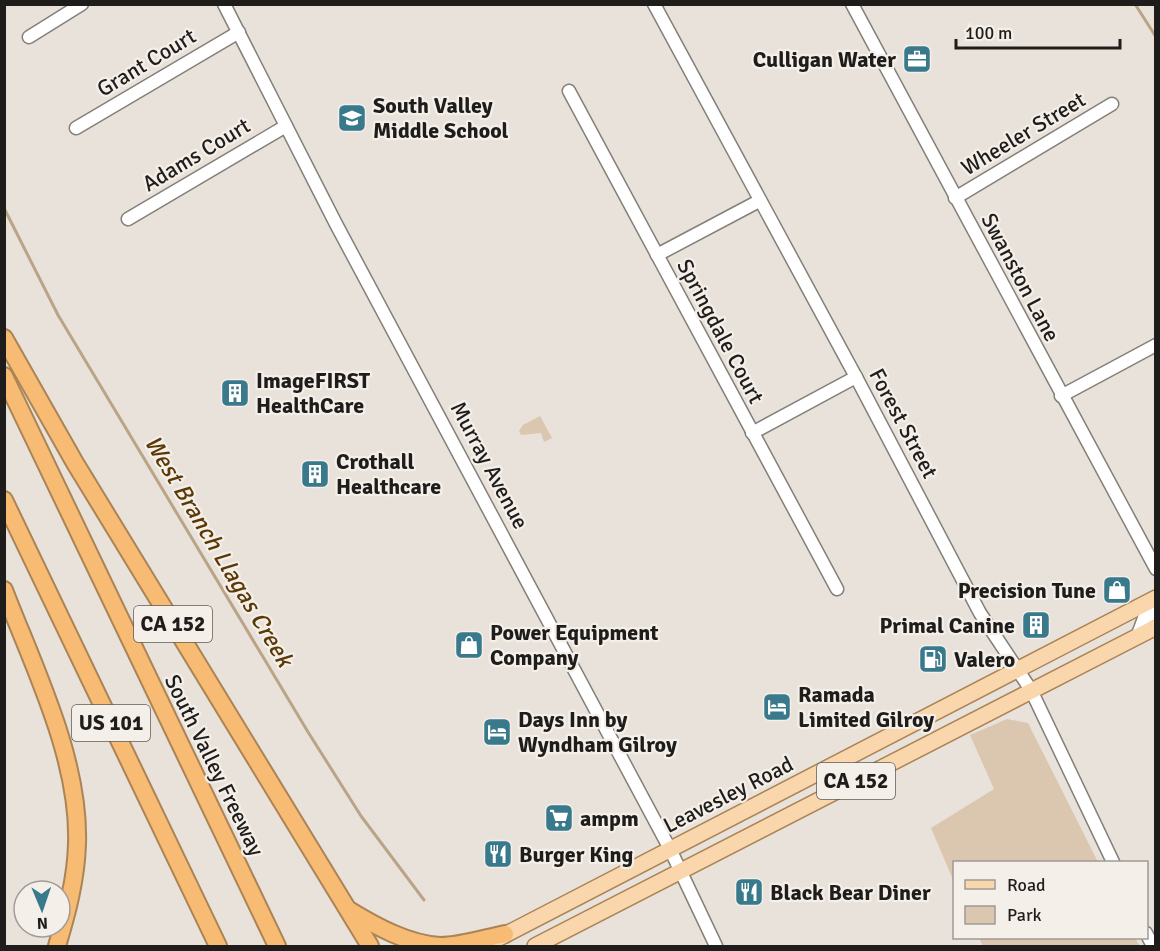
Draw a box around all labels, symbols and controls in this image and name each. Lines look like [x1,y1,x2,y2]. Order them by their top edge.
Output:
scale bar [956,12,1120,50]
street label: Grant Court [92,22,201,102]
text: 100 m [965,22,1012,44]
office icon: Culligan Water [901,43,933,75]
place label: Culligan Water [753,46,896,73]
street label: Wheeler Street [956,86,1091,181]
place label: South Valley Middle School [373,92,509,144]
school or university icon: South Valley Middle School [336,102,368,134]
street label: Adams Court [137,112,255,197]
street label: Swanston Lane [975,208,1066,346]
street label: Springdale Court [671,254,770,408]
street label: Forest Street [863,364,944,483]
place label: ImageFIRST HealthCare [256,367,371,419]
building icon: ImageFIRST HealthCare [219,377,251,409]
street label: Murray Avenue [445,397,534,534]
water label: West Branch Llagas Creek [138,430,301,674]
place label: Crothall Healthcare [336,448,441,500]
building icon: Crothall Healthcare [299,458,331,490]
shop icon: Precision Tune [1101,574,1133,606]
place label: Precision Tune [958,577,1096,604]
road number: CA 152 [134,606,212,642]
building icon: Primal Canine [1020,609,1052,641]
place label: Primal Canine [880,612,1015,639]
place label: Power Equipment Company [490,619,659,671]
shop icon: Power Equipment Company [453,629,485,661]
fuel station icon: Valero [917,643,949,675]
place label: Valero [954,646,1015,673]
street label: South Valley Freeway [159,670,271,861]
place label: Ramada Limited Gilroy [798,681,934,733]
hotel icon: Ramada Limited Gilroy [761,691,793,723]
road number: US 101 [72,705,150,741]
place label: Days Inn by Wyndham Gilroy [518,706,677,758]
hotel icon: Days Inn by Wyndham Gilroy [481,716,513,748]
street label: Leavesley Road [659,750,798,839]
road number: CA 152 [817,763,895,799]
supermarket icon: ampm [543,802,575,834]
place label: ampm [580,805,639,832]
restaurant icon: Burger King [482,838,514,870]
place label: Burger King [519,841,634,868]
legend [953,861,1148,939]
text: Road [1007,874,1046,896]
restaurant icon: Black Bear Diner [733,876,765,908]
north arrow [12,879,72,939]
place label: Black Bear Diner [770,879,931,906]
text: Park [1007,904,1042,926]
text: N [37,913,48,933]

